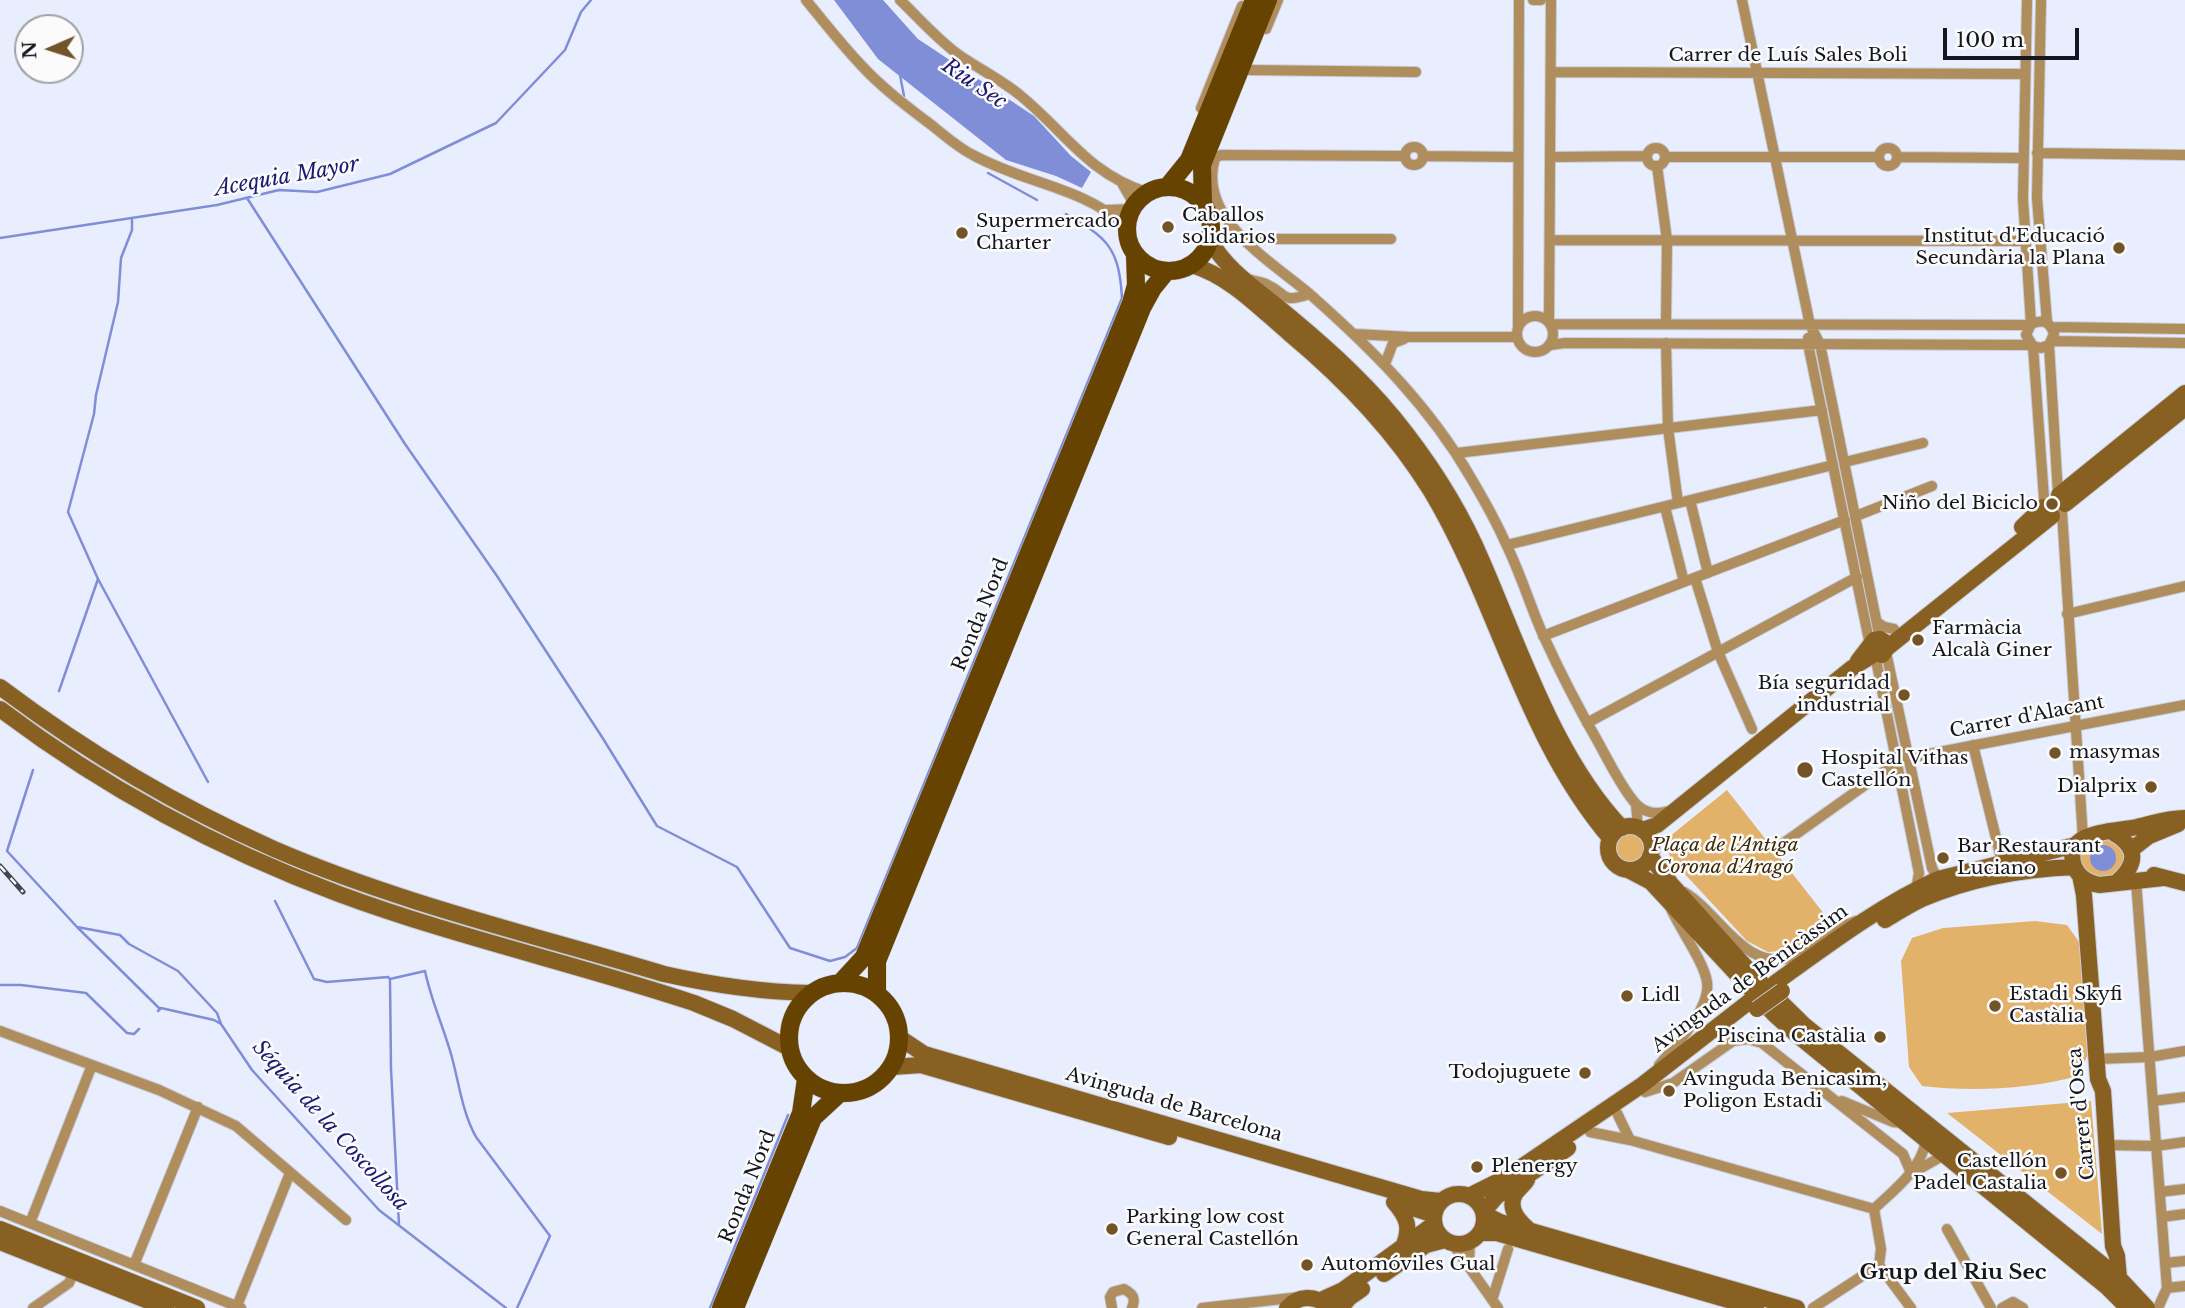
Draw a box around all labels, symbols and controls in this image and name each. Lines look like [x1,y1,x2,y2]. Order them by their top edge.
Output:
north arrow [14,14,84,84]
scale bar [1947,14,2084,58]
text: 100 m [1956,27,2024,53]
text: N [18,40,41,60]
street label: Carrer de Luís Sales Boli [1669,45,1907,67]
water label: Riu Sec [937,53,1011,115]
water label: Acequia Mayor [213,152,361,202]
place label: Caballos solidarios [1182,205,1276,249]
place label: Supermercado Charter [976,211,1120,255]
marker: Caballos solidarios [1160,219,1176,235]
marker: Supermercado Charter [954,225,970,241]
place label: Institut d'Educació Secundària la Plana [1915,226,2105,270]
marker: Institut d'Educació Secundària la Plana [2111,240,2127,256]
place label: Niño del Biciclo [1882,493,2038,515]
marker: Niño del Biciclo [2044,496,2060,512]
street label: Ronda Nord [948,555,1014,675]
place label: Farmàcia Alcalà Giner [1932,618,2052,662]
marker: Farmàcia Alcalà Giner [1910,632,1926,648]
place label: Bía seguridad industrial [1758,673,1890,717]
marker: Bía seguridad industrial [1896,687,1912,703]
street label: Carrer d'Alacant [1948,691,2106,743]
place label: masymas [2069,742,2160,764]
marker: masymas [2047,745,2063,761]
place label: Hospital Vithas Castellón [1821,748,1968,792]
marker: Hospital Vithas Castellón [1795,760,1815,780]
place label: Dialprix [2057,776,2137,798]
marker: Dialprix [2143,779,2159,795]
park label: Plaça de l'Antiga Corona d'Aragó [1651,835,1799,879]
place label: Bar Restaurant Luciano [1957,836,2101,880]
marker: Bar Restaurant Luciano [1935,850,1951,866]
street label: Avinguda de Benicàssim [1648,900,1852,1058]
place label: Estadi Skyfi Castàlia [2009,984,2122,1028]
place label: Lidl [1641,985,1680,1007]
marker: Lidl [1619,988,1635,1004]
marker: Estadi Skyfi Castàlia [1987,998,2003,1014]
place label: Piscina Castàlia [1717,1026,1866,1048]
marker: Piscina Castàlia [1872,1029,1888,1045]
water label: Séquia de la Coscollosa [247,1035,413,1217]
street label: Carrer d'Osca [2064,1047,2100,1181]
place label: Todojuguete [1449,1062,1571,1084]
street label: Avinguda de Barcelona [1063,1063,1285,1147]
marker: Todojuguete [1577,1065,1593,1081]
place label: Avinguda Benicasim, Poligon Estadi [1683,1069,1887,1113]
marker: Avinguda Benicasim, Poligon Estadi [1661,1083,1677,1099]
street label: Ronda Nord [715,1127,781,1247]
place label: Castellón Padel Castalia [1913,1151,2047,1195]
place label: Plenergy [1491,1156,1578,1178]
marker: Plenergy [1469,1159,1485,1175]
marker: Castellón Padel Castalia [2053,1165,2069,1181]
place label: Parking low cost General Castellón [1126,1207,1299,1251]
marker: Parking low cost General Castellón [1104,1221,1120,1237]
place label: Automóviles Gual [1321,1254,1495,1276]
marker: Automóviles Gual [1299,1257,1315,1273]
district label: Grup del Riu Sec [1859,1260,2047,1286]

